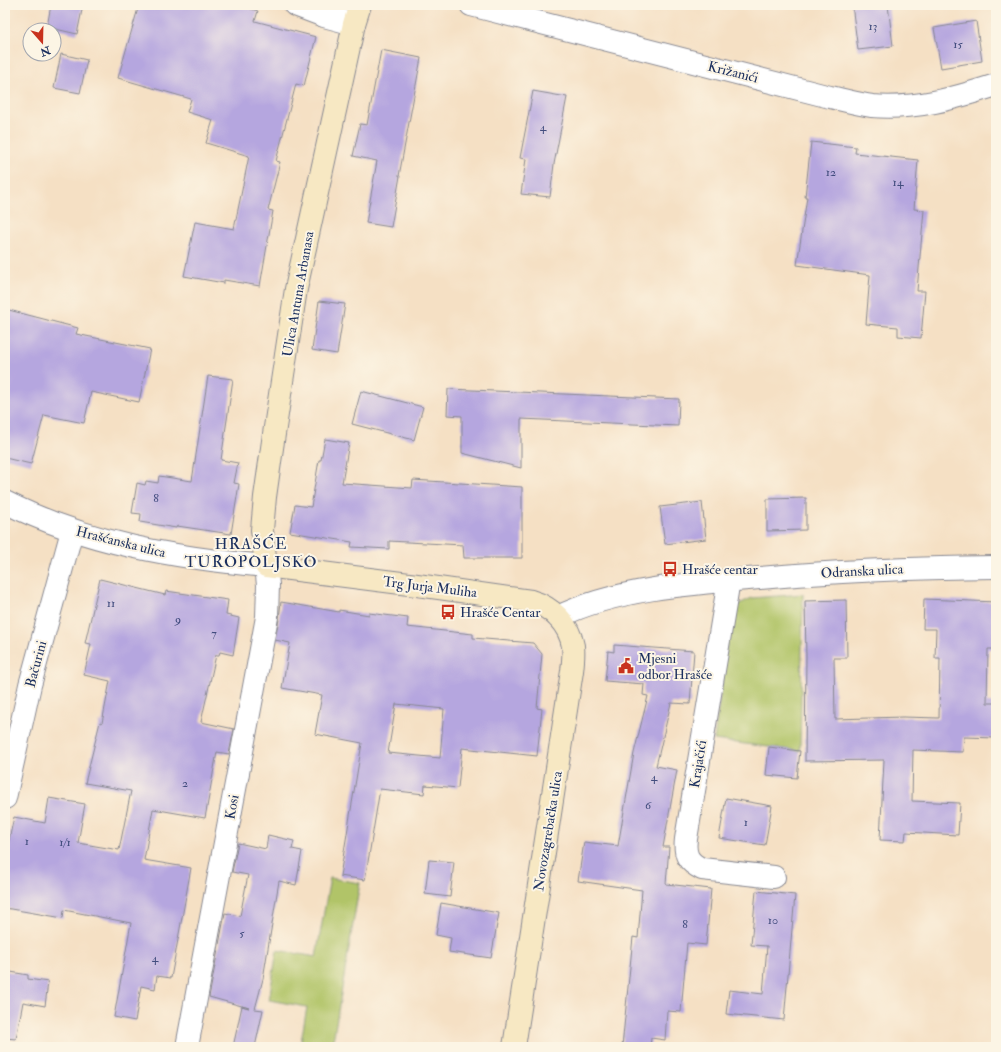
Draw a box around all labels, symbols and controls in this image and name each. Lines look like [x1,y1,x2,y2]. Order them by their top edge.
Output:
house number: 13 [869,19,877,34]
north arrow [22,22,62,62]
house number: 15 [953,37,963,52]
text: N [37,43,53,59]
street label: Križanići [706,58,760,87]
house number: 4 [540,120,547,135]
house number: 12 [826,165,836,180]
house number: 14 [893,175,904,190]
street label: Ulica Antuna Arbanasa [279,230,317,358]
house number: 8 [153,491,159,506]
street label: Hrašćanska ulica [74,523,168,561]
district label: HRAŠĆE TUROPOLJSKO [184,533,318,573]
bus stop icon: Hrašće centar [661,560,679,578]
street label: Odranska ulica [820,560,904,582]
place label: Hrašće centar [682,561,759,578]
street label: Trg Jurja Muliha [382,573,478,601]
house number: 11 [107,596,115,611]
bus stop icon: Hrašće Centar [439,603,457,621]
place label: Hrašće Centar [460,604,541,621]
house number: 9 [174,612,181,627]
house number: 7 [211,626,217,641]
street label: Bačurini [22,638,50,689]
place label: Mjesni odbor Hrašće [638,650,712,683]
public building icon: Mjesni odbor Hrašće [617,657,635,675]
street label: Krajačići [686,738,710,789]
street label: Novozagrebačka ulica [530,769,566,892]
house number: 4 [651,770,658,785]
house number: 2 [182,776,188,791]
street label: Kosi [221,793,243,821]
house number: 6 [645,798,652,813]
house number: 1 [744,815,748,830]
house number: 1 [25,834,29,849]
house number: 1/1 [59,835,71,850]
house number: 10 [768,913,778,928]
house number: 8 [682,917,688,932]
house number: 5 [239,926,245,941]
house number: 4 [152,951,159,966]

